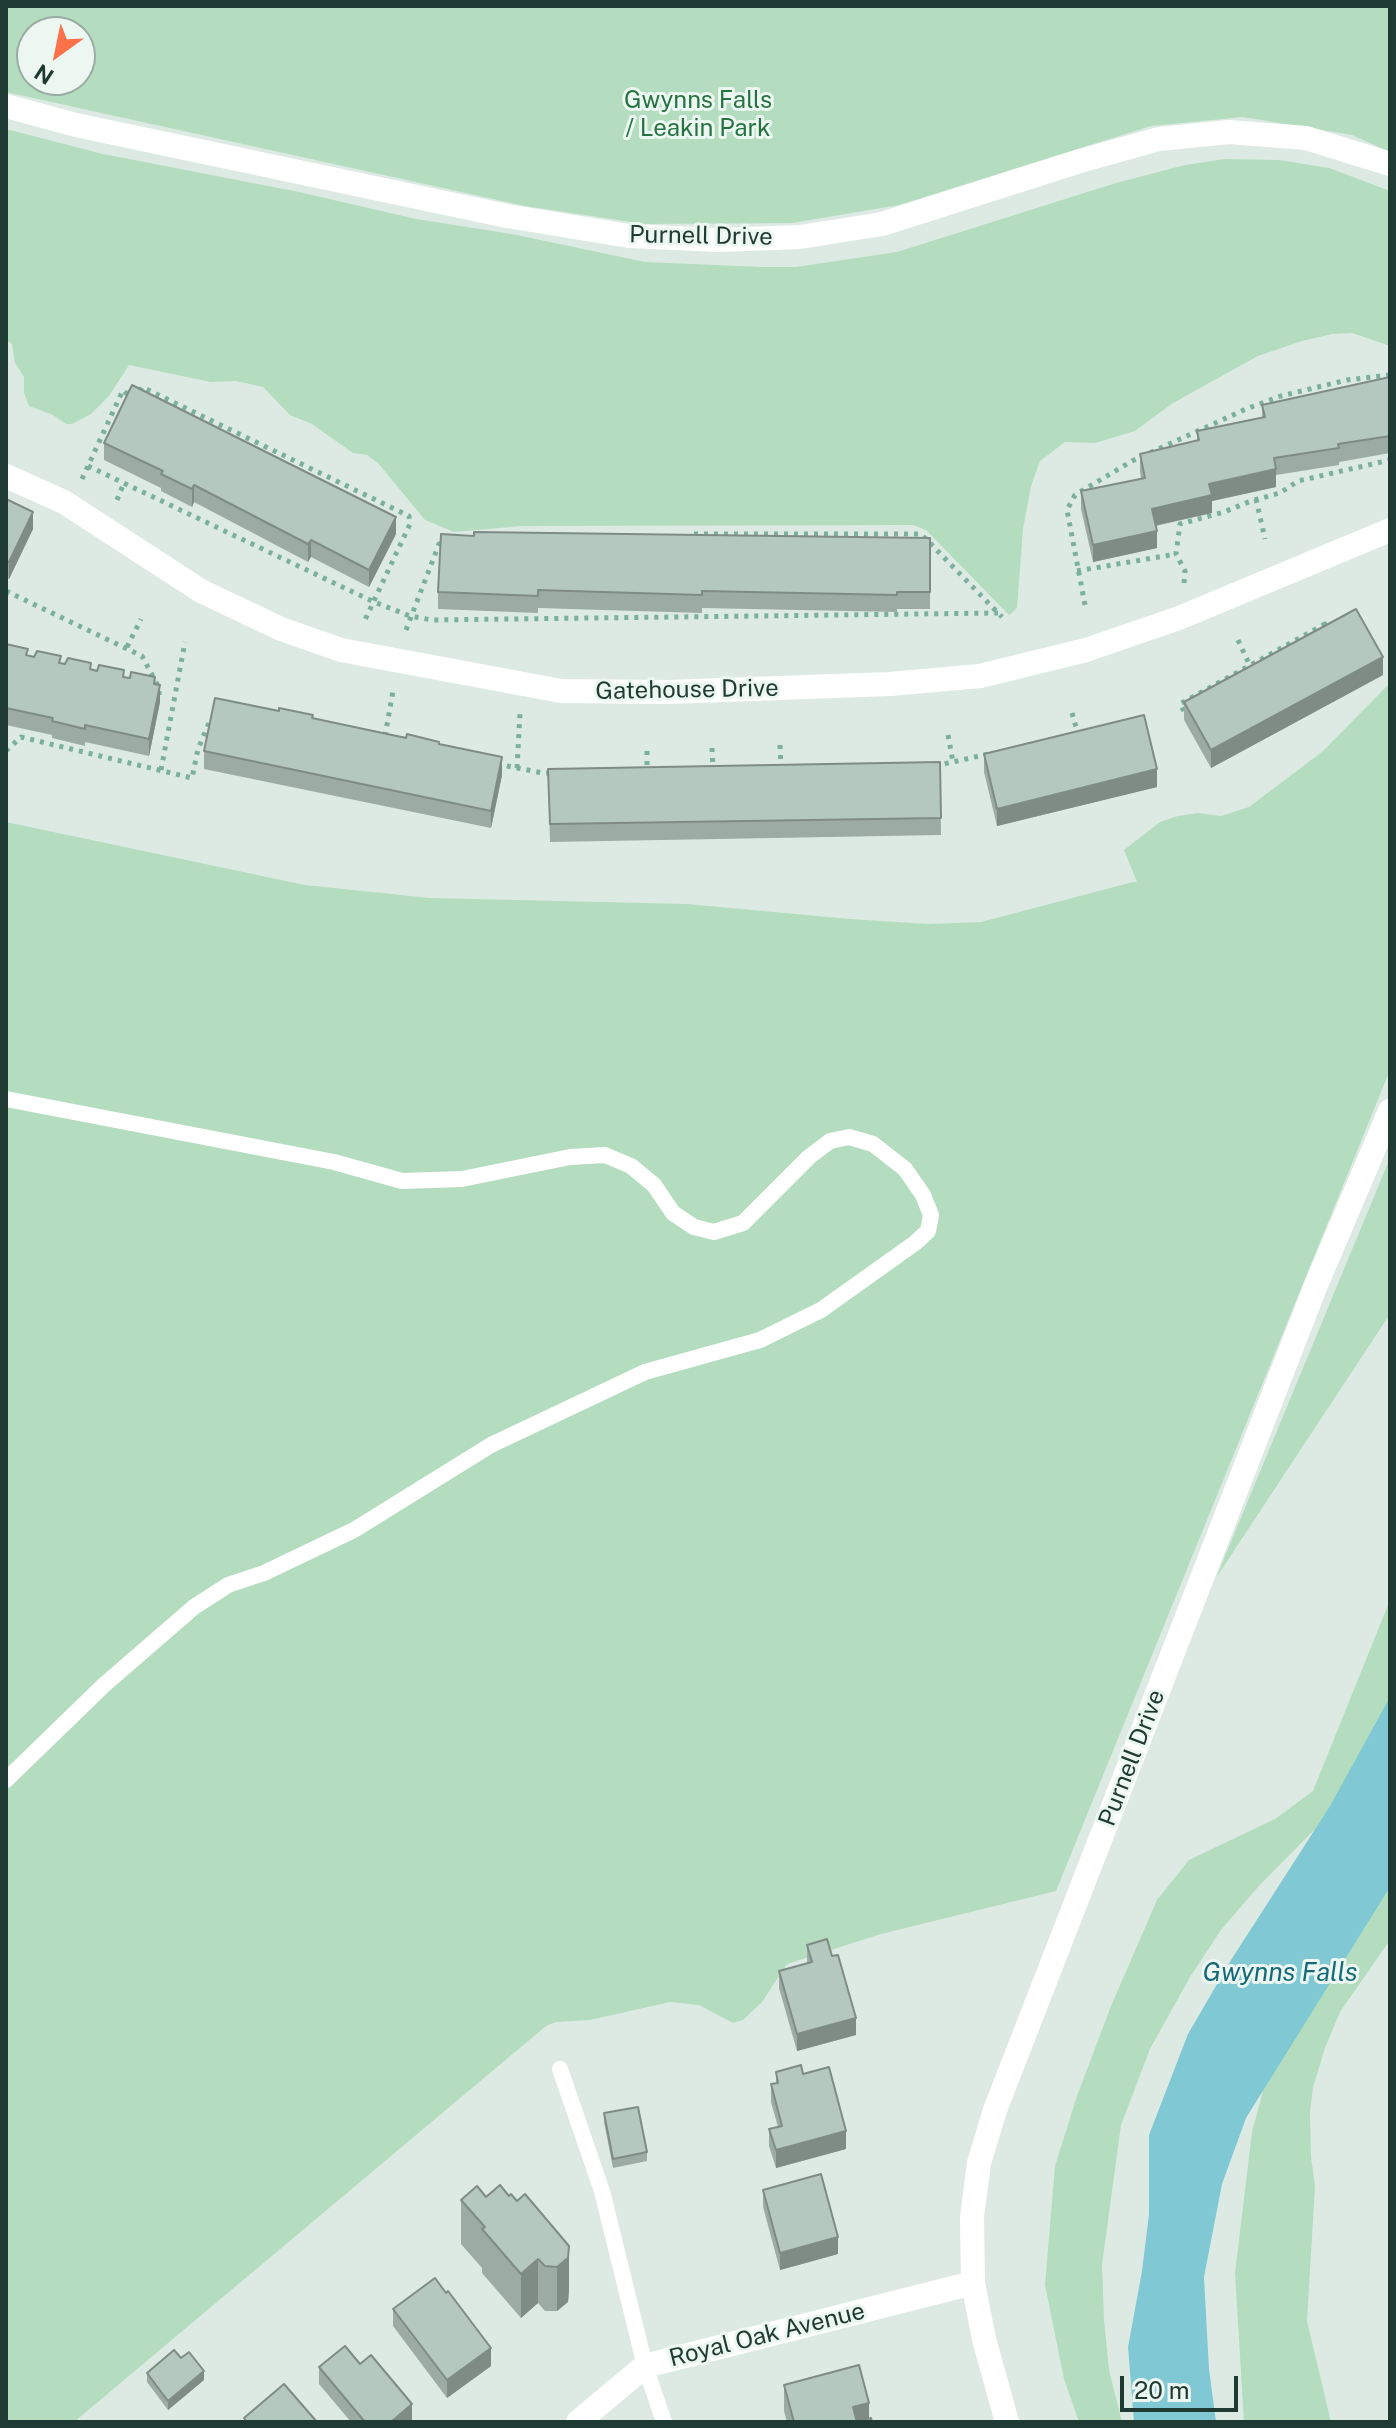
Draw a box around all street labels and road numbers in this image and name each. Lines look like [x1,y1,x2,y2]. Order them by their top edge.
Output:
street label: Purnell Drive [629,220,773,252]
street label: Gatehouse Drive [595,674,779,706]
street label: Purnell Drive [1093,1686,1171,1830]
street label: Royal Oak Avenue [666,2297,868,2373]

